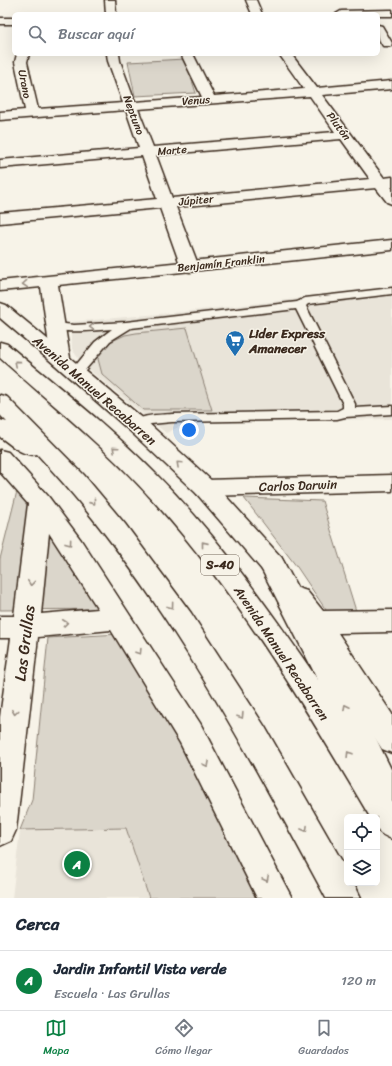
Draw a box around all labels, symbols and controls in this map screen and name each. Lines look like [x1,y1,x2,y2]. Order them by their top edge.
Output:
search box [12,12,380,56]
text: Buscar aquí [58,21,135,47]
icon: search [26,23,48,45]
street label: Urano [12,68,37,100]
street label: Venus [181,90,212,111]
street label: Neptuno [118,93,150,138]
street label: Plutón [321,108,356,145]
street label: Marte [157,140,188,161]
street label: Júpiter [177,189,215,212]
street label: Benjamín Franklin [176,249,266,278]
one-way arrow [22,279,28,288]
place label: Lider Express Amanecer [248,322,326,360]
one-way arrow [89,323,95,332]
street label: Avenida Manuel Recabarren [26,329,162,451]
supermarket icon: Lider Express Amanecer [224,329,246,357]
one-way arrow [14,361,22,368]
your location [179,420,199,440]
one-way arrow [112,446,120,453]
one-way arrow [176,461,184,469]
street label: Carlos Darwin [259,473,338,498]
one-way arrow [89,497,96,505]
one-way arrow [64,538,71,545]
one-way arrow [201,541,208,548]
road number: S-40 [201,555,239,575]
one-way arrow [26,580,35,586]
street label: Avenida Manuel Recabarren [227,580,335,725]
one-way arrow [166,602,174,609]
street label: Las Grullas [5,603,44,683]
one-way arrow [62,619,68,628]
one-way arrow [135,648,142,655]
one-way arrow [343,704,351,711]
one-way arrow [11,709,20,715]
one-way arrow [236,712,244,719]
one-way arrow [347,751,354,758]
one-way arrow [201,759,209,767]
map controls [344,814,380,886]
button: locate [344,814,380,850]
one-way arrow [301,824,308,832]
pin: A [64,849,90,879]
button: layers [344,850,380,886]
one-way arrow [261,875,268,882]
text: Cerca [16,909,59,939]
text: Jardin Infantil Vista verde [54,956,227,982]
text: A [25,969,33,992]
text: 120 m [341,969,376,992]
text: Escuela · Las Grullas [54,982,170,1005]
tab: Mapa [43,1017,69,1060]
tab: Cómo llegar [155,1017,212,1060]
tab: Guardados [298,1017,349,1060]

